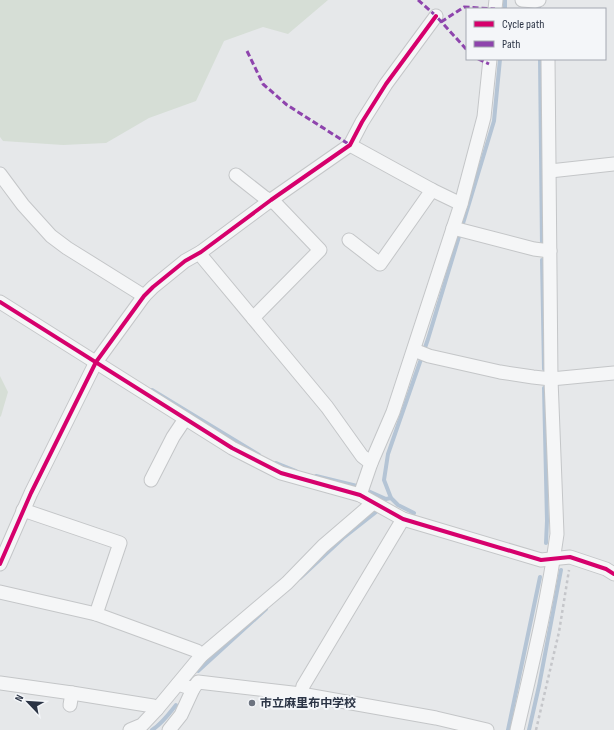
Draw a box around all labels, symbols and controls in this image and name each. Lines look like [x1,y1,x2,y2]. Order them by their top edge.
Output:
legend [466,8,606,60]
text: Cycle path [502,17,544,32]
text: Path [502,37,520,52]
north arrow [8,682,48,722]
text: N [12,692,27,703]
place label: 市立麻里布中学校 [260,696,356,711]
marker: 市立麻里布中学校 [247,698,257,708]

